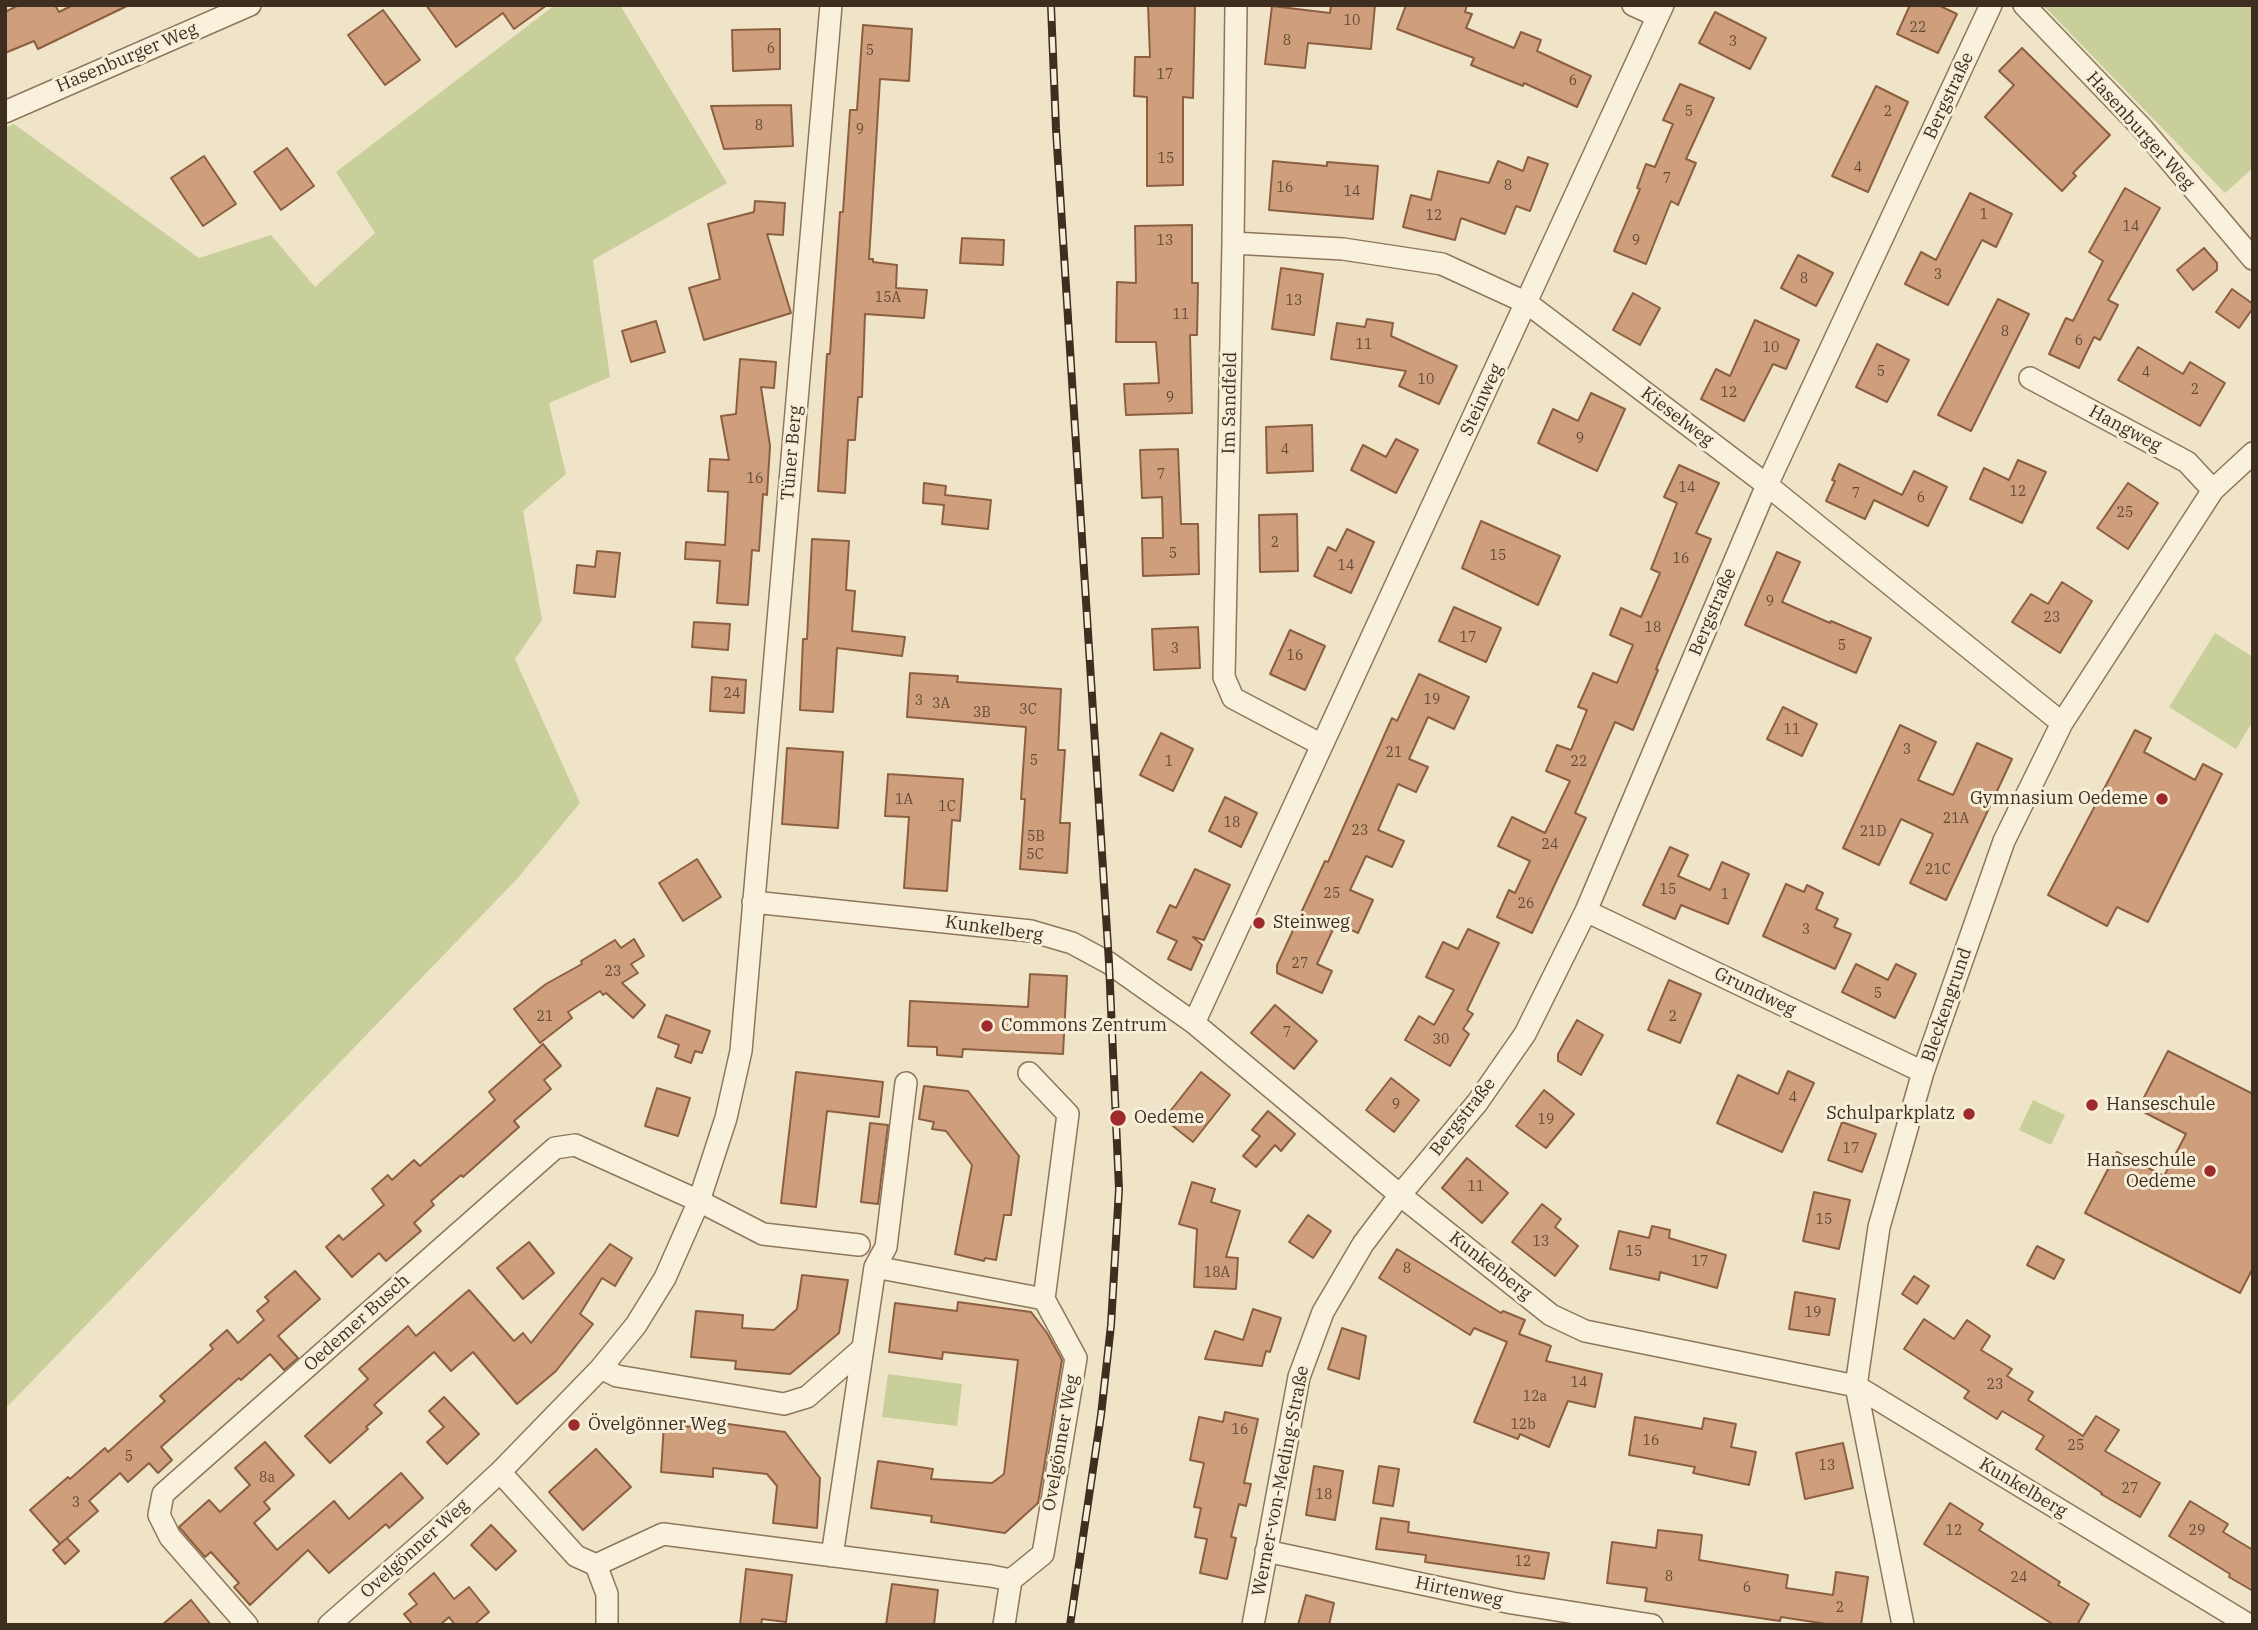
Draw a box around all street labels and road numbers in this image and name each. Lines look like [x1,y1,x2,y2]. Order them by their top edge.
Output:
street label: Hasenburger Weg [53,18,201,98]
street label: Bergstraße [1919,49,1979,143]
street label: Hasenburger Weg [2081,68,2199,194]
street label: Im Sandfeld [1218,352,1242,454]
street label: Steinweg [1456,361,1508,439]
street label: Kieselweg [1636,383,1718,451]
street label: Hangweg [2085,401,2165,457]
street label: Tüner Berg [777,405,807,501]
street label: Bergstraße [1685,565,1741,659]
street label: Kunkelberg [944,911,1044,947]
street label: Bleckengrund [1917,945,1977,1065]
street label: Grundweg [1711,963,1799,1021]
street label: Bergstraße [1426,1074,1500,1160]
street label: Kunkelberg [1445,1227,1535,1305]
street label: Oedemer Busch [300,1270,414,1376]
street label: Werner-von-Meding-Straße [1248,1364,1314,1598]
street label: Ovelgönner Weg [1038,1373,1084,1513]
street label: Kunkelberg [1975,1453,2071,1523]
street label: Ovelgönner Weg [356,1495,474,1603]
street label: Hirtenweg [1413,1572,1505,1612]

